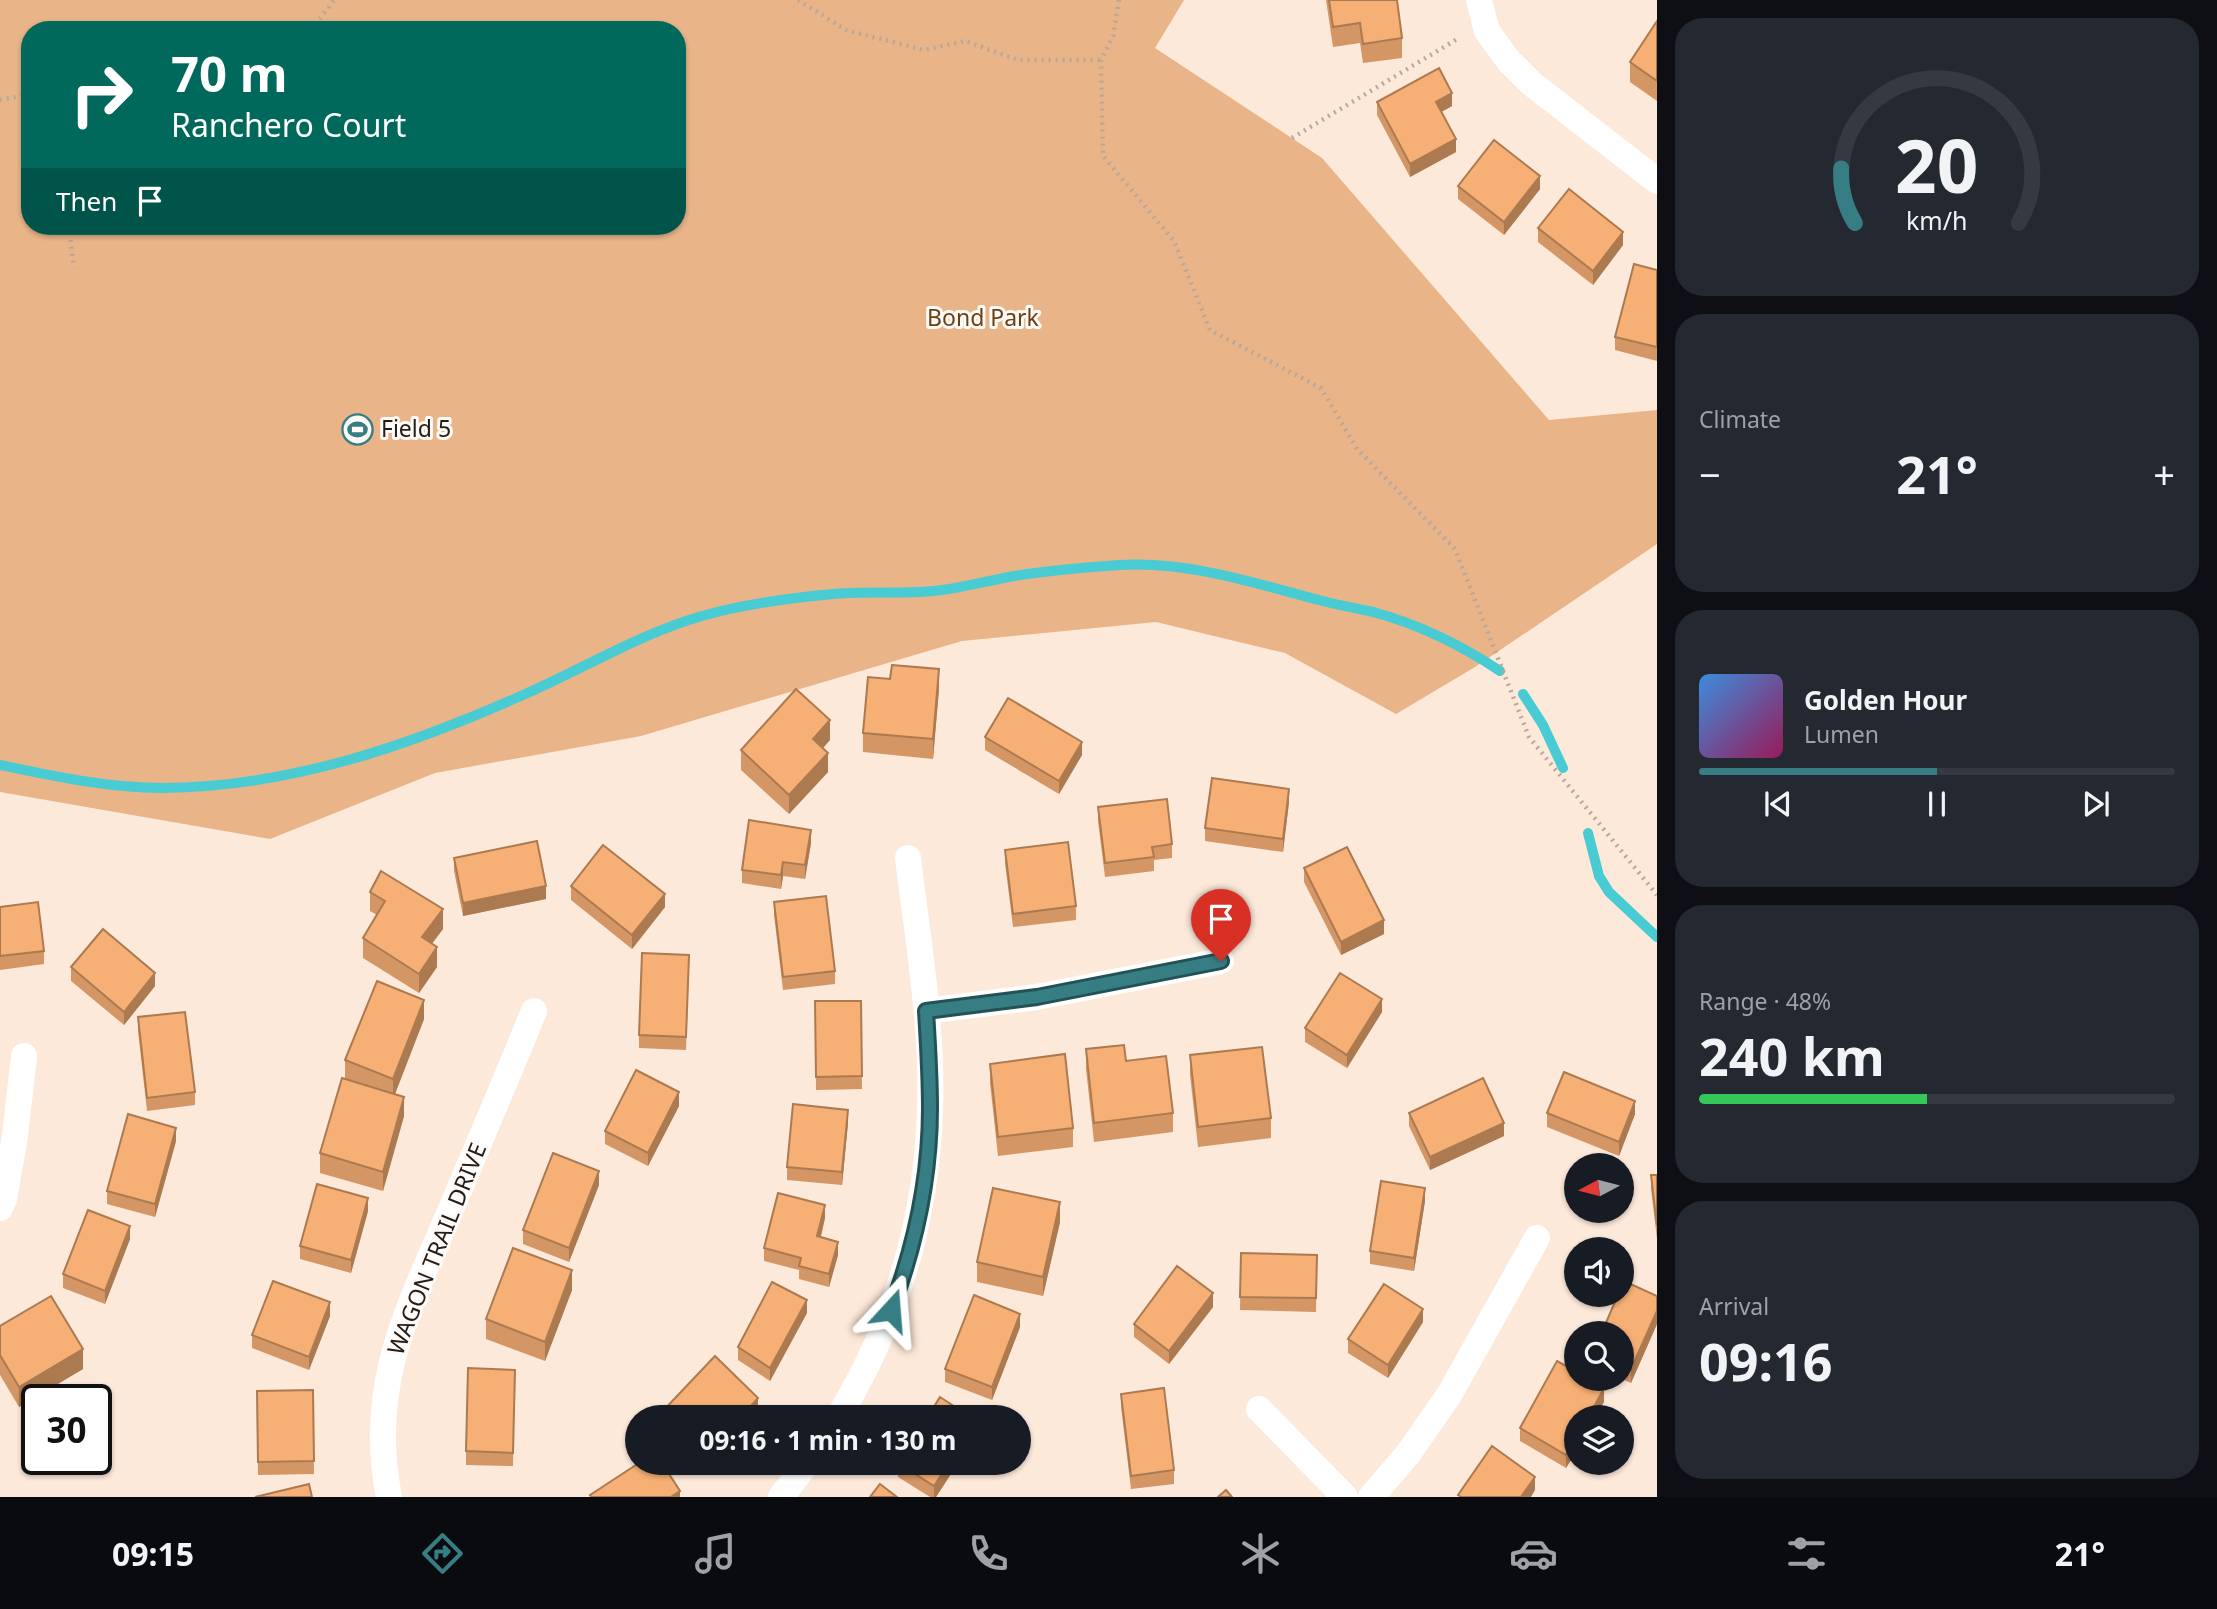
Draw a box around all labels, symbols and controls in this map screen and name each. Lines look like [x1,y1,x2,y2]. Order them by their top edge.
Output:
text: 70 m [171,40,288,106]
icon: right [56,49,147,140]
text: Ranchero Court [171,103,406,146]
text: 20 [1895,115,1979,214]
icon: arrive [131,182,169,220]
text: Then [56,183,117,219]
text: km/h [1906,203,1968,237]
park label: Bond Park [927,301,1040,333]
text: Climate [1699,403,1781,435]
sports icon: Field 5 [341,412,375,446]
place label: Field 5 [381,412,451,444]
text: 21° [1896,438,1978,509]
text: − [1699,448,1721,500]
text: + [2153,448,2175,500]
text: Golden Hour [1804,682,1967,718]
text: Lumen [1804,718,1879,750]
icon: previous [1759,785,1797,823]
icon: pause [1918,785,1956,823]
icon: next [2077,785,2115,823]
pin [1191,889,1251,961]
icon: arrive [1202,900,1240,938]
text: Range · 48% [1699,985,1831,1017]
text: 240 km [1699,1020,1885,1091]
street label: WAGON TRAIL DRIVE [379,1138,493,1359]
north arrow [1564,1153,1634,1223]
map controls [1564,1153,1634,1475]
button: sound [1564,1237,1634,1307]
position arrow [854,1273,928,1347]
text: Arrival [1699,1290,1769,1322]
button: search [1564,1321,1634,1391]
text: 09:16 [1699,1325,1833,1396]
speed limit sign: 30 [21,1384,112,1475]
button: layers [1564,1405,1634,1475]
text: 09:16 · 1 min · 130 m [700,1422,956,1458]
icon: directions [418,1529,467,1578]
icon: music [691,1529,740,1578]
icon: phone [964,1529,1013,1578]
icon: climate [1236,1529,1285,1578]
icon: car [1509,1529,1558,1578]
icon: filters [1782,1529,1831,1578]
text: 09:15 [112,1532,194,1575]
text: 21° [2055,1532,2105,1575]

